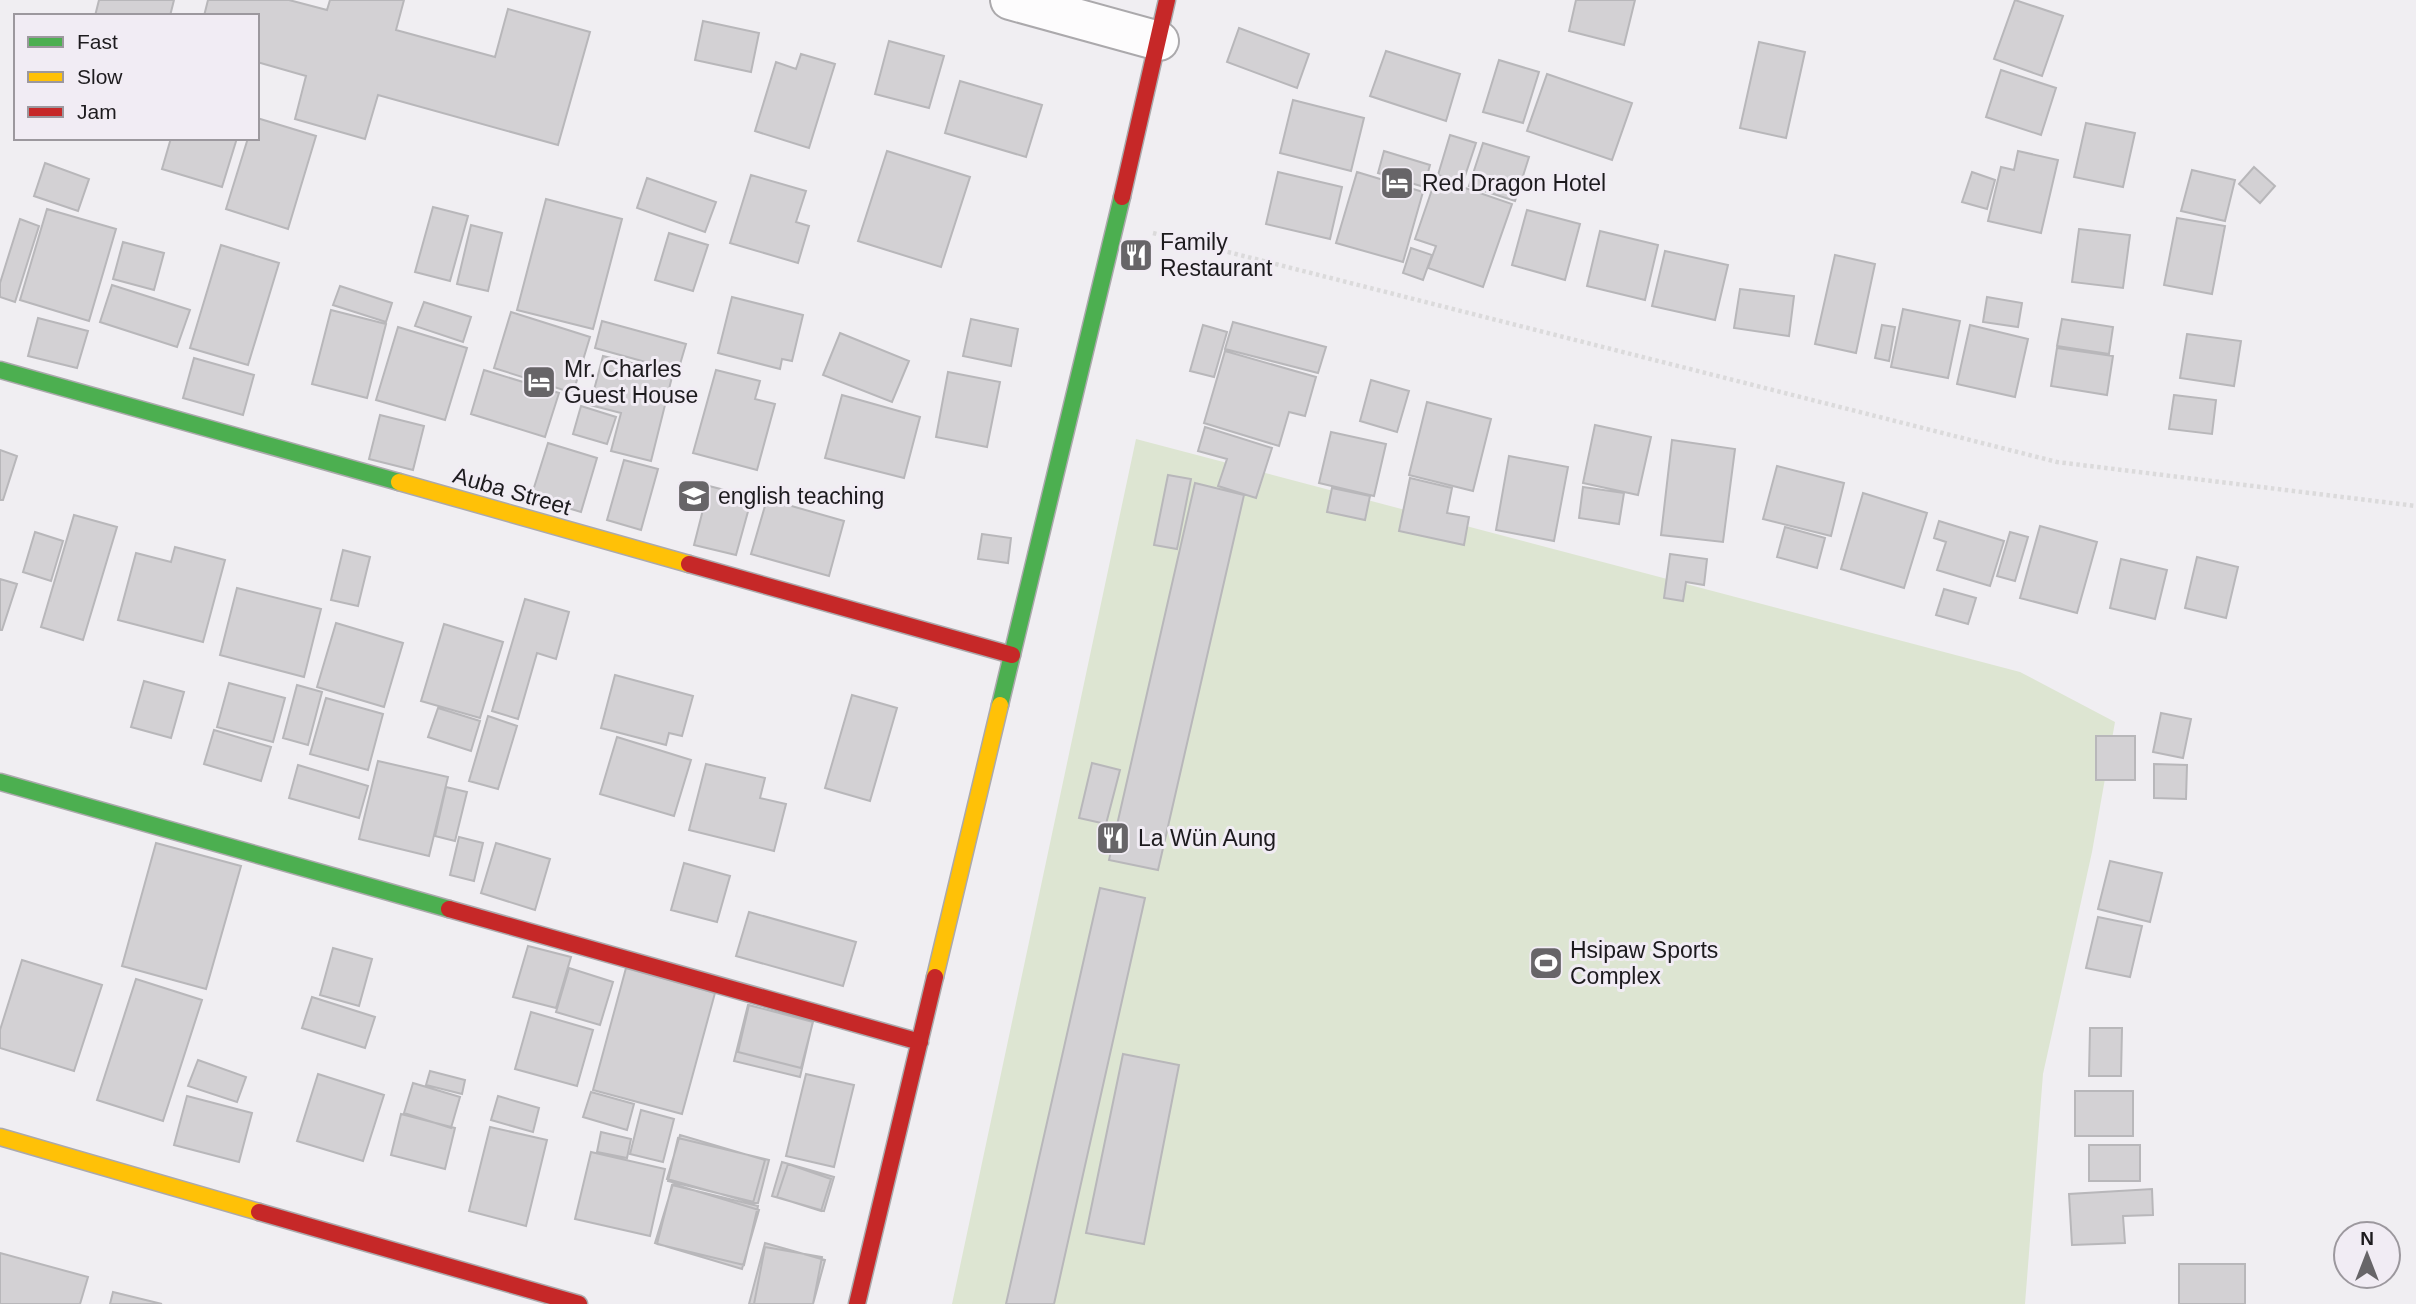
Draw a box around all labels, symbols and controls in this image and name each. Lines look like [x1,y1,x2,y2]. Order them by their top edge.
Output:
legend [14,14,259,140]
text: Fast [77,30,118,53]
text: Slow [77,65,123,88]
text: Jam [77,100,117,123]
hotel icon: Red Dragon Hotel [1378,164,1416,202]
place label: Red Dragon Hotel [1422,170,1606,196]
place label: Family Restaurant [1160,229,1273,281]
restaurant icon: Family Restaurant [1117,236,1155,274]
place label: Mr. Charles Guest House [564,356,698,408]
hotel icon: Mr. Charles Guest House [520,363,558,401]
street label: Auba Street [450,462,575,520]
school or university icon: english teaching [675,477,713,515]
place label: english teaching [718,483,884,509]
restaurant icon: La Wün Aung [1094,819,1132,857]
place label: La Wün Aung [1138,825,1276,851]
place label: Hsipaw Sports Complex [1570,937,1718,989]
sports icon: Hsipaw Sports Complex [1527,944,1565,982]
north arrow [2332,1220,2402,1290]
text: N [2360,1228,2374,1249]

